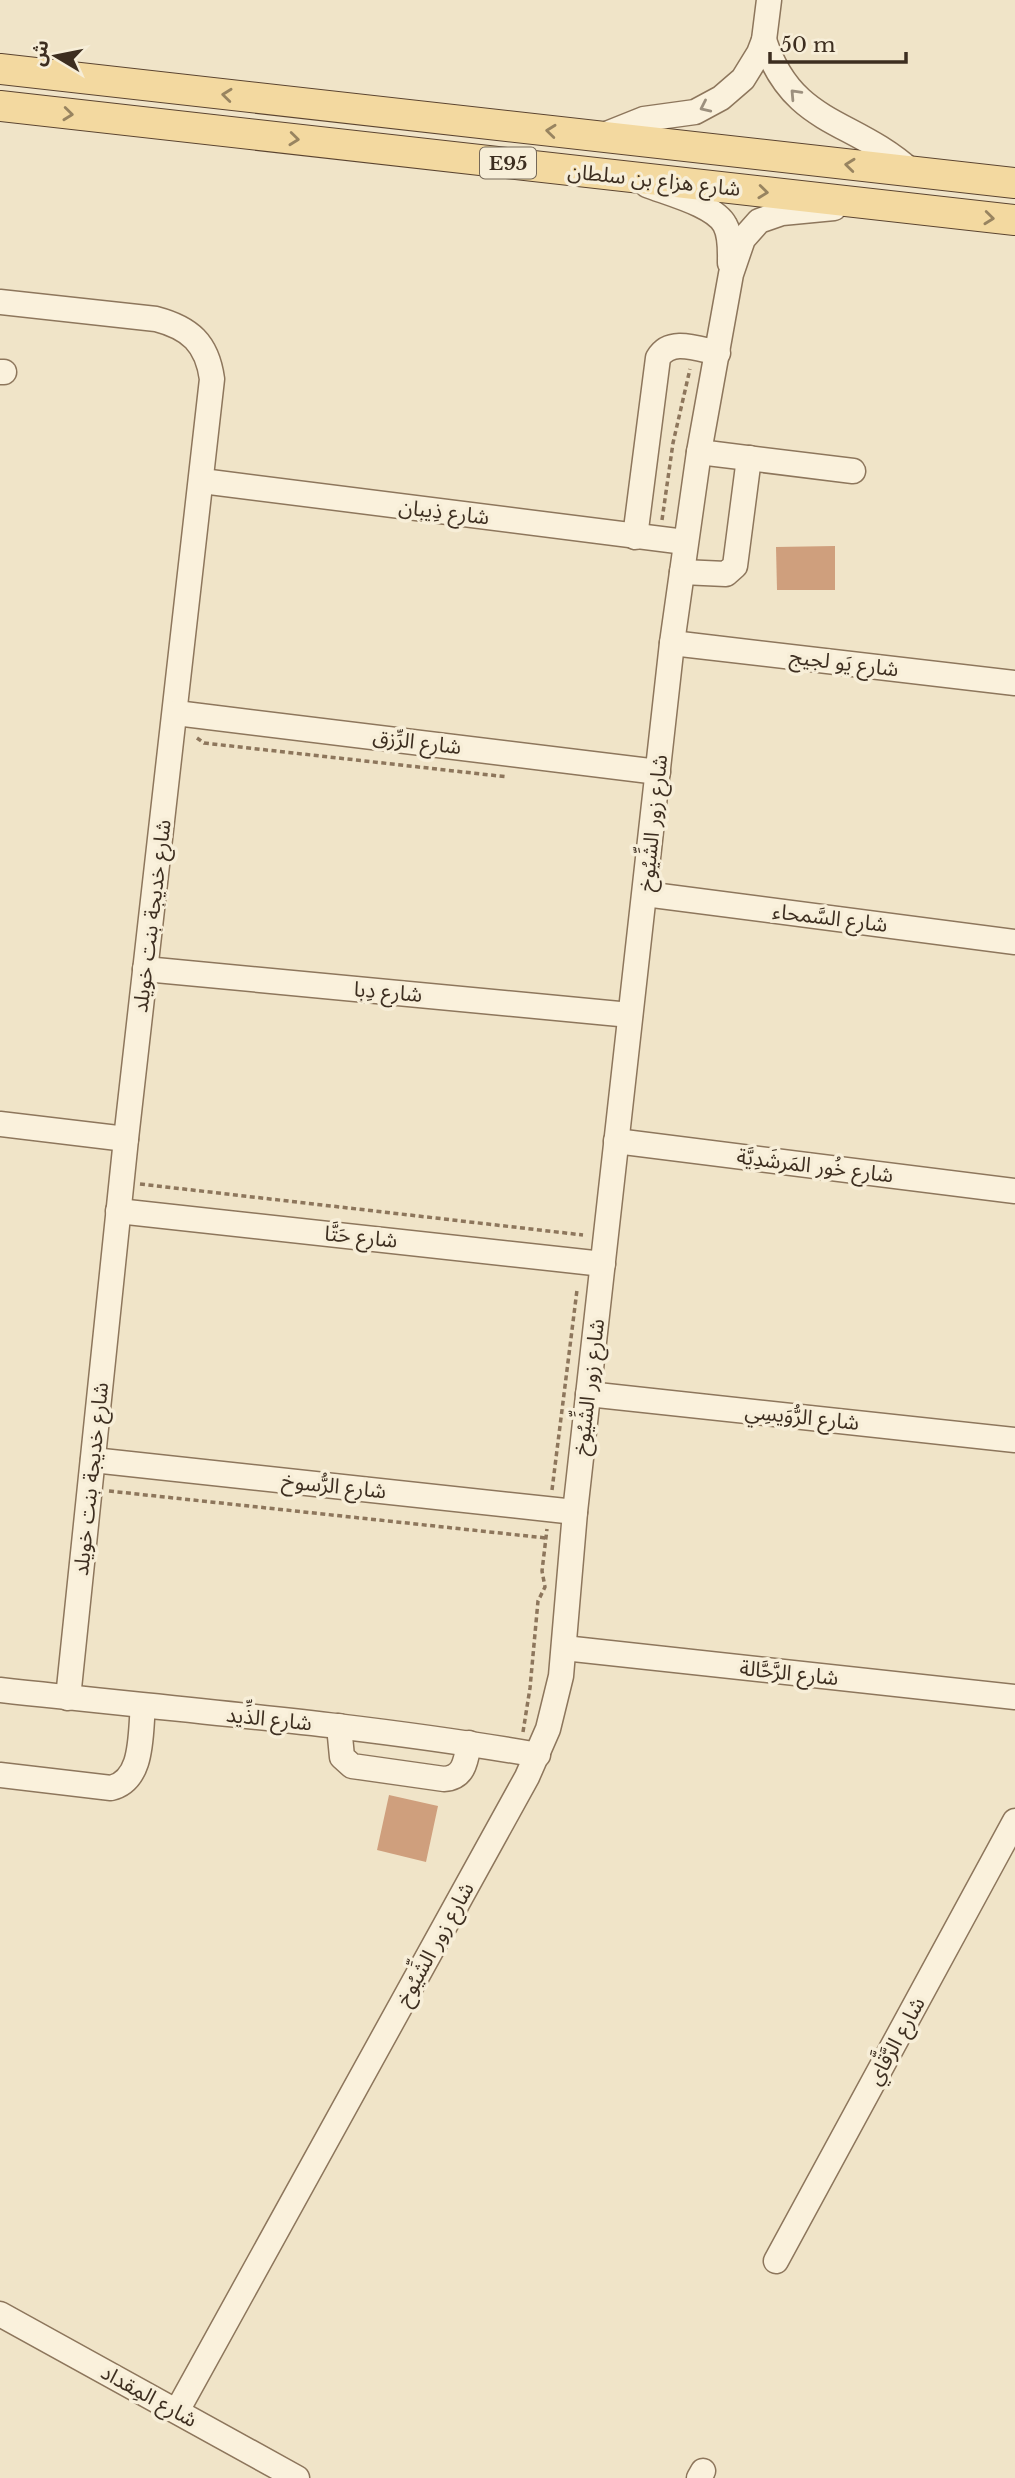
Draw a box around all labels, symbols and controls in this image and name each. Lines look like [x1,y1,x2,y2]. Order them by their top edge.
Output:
north arrow [21,21,91,91]
scale bar [770,21,906,65]
text: 50 m [780,32,836,58]
text: ش [26,38,53,68]
one-way arrow [221,87,233,102]
one-way arrow [791,89,803,102]
one-way arrow [700,99,712,113]
one-way arrow [62,106,74,121]
one-way arrow [545,124,556,139]
one-way arrow [289,131,300,146]
road number: E95 [480,148,536,178]
one-way arrow [844,157,856,172]
street label: شارع هزاع بن سلطان [566,158,742,204]
one-way arrow [758,184,769,199]
one-way arrow [984,210,995,225]
street label: شارع ذِيبان [397,494,491,532]
street label: شارع يَو لجيج [788,643,900,685]
street label: شارع الرِّزق [371,724,463,762]
street label: شارع زور الشِّيُوخ [627,753,675,893]
street label: شارع خديجة بنت خويلد [127,818,179,1014]
street label: شارع السَّمحاء [771,898,889,940]
street label: شارع دِبا [352,976,423,1010]
street label: شارع خُور المَرشَدِيَّة [735,1144,895,1190]
street label: شارع حَتَّا [323,1219,399,1256]
street label: شارع زور الشِّيُوخ [562,1317,612,1457]
street label: شارع خديجة بنت خويلد [68,1381,116,1577]
street label: شارع الرُّوَيسِي [743,1398,860,1439]
street label: شارع الرُّسوخ [280,1468,388,1506]
street label: شارع الرَّحَّالة [738,1655,840,1693]
street label: شارع الذِّيد [225,1696,314,1738]
street label: شارع زور الشِّيُوخ [385,1875,481,2011]
street label: شارع الرَّقَّاي [857,1990,933,2091]
street label: شارع المِقداد [95,2359,202,2435]

